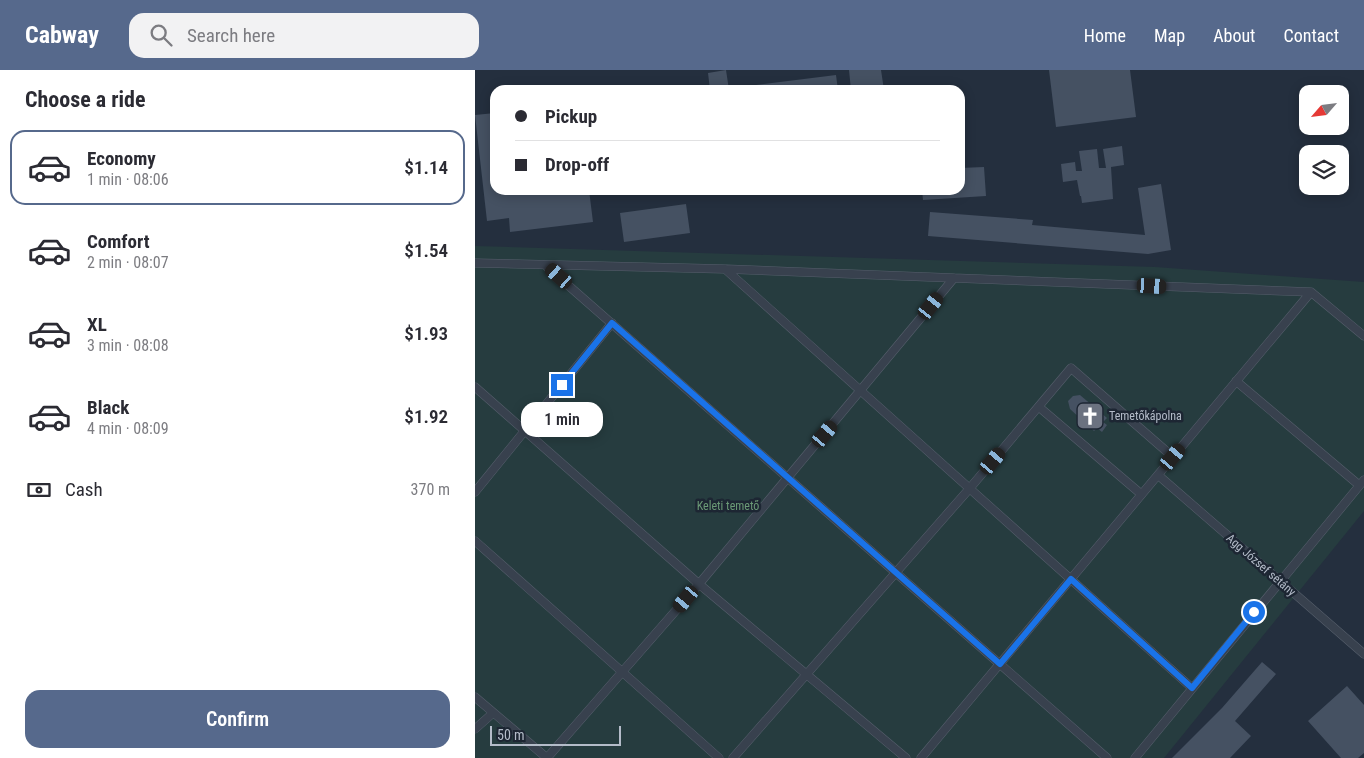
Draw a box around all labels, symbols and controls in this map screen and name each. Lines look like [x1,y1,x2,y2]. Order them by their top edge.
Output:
search box [129,13,479,58]
text: Cabway [25,21,99,49]
icon: search [147,21,175,49]
text: Search here [187,24,275,47]
text: Home [1084,25,1126,46]
text: Map [1154,25,1185,46]
text: About [1213,25,1255,46]
text: Contact [1283,25,1339,46]
north arrow [1299,85,1349,135]
map controls [1299,85,1349,195]
text: Choose a ride [25,87,146,112]
text: Pickup [545,105,597,128]
icon: car [27,145,72,190]
button: layers [1299,145,1349,195]
text: Economy [87,147,156,170]
text: Drop-off [545,153,609,176]
text: $1.14 [404,156,448,179]
text: 1 min · 08:06 [87,170,169,189]
icon: car [27,228,72,273]
text: Comfort [87,230,150,253]
text: $1.54 [404,239,448,262]
text: 2 min · 08:07 [87,253,169,272]
car [542,260,575,292]
car [1136,278,1167,294]
car [915,290,946,322]
icon: car [27,311,72,356]
text: XL [87,313,107,336]
text: $1.93 [404,322,448,345]
text: 3 min · 08:08 [87,336,169,355]
route end [551,374,573,396]
icon: car [27,394,72,439]
text: Black [87,396,129,419]
church icon: Temetőkápolna [1075,401,1105,431]
callout: 1 min [521,402,603,438]
text: $1.92 [404,405,448,428]
place label: Temetőkápolna [1109,409,1182,423]
text: 1 min [544,410,580,429]
car [809,418,840,450]
text: 4 min · 08:09 [87,419,169,438]
car [1157,441,1188,473]
car [977,445,1008,477]
icon: cash [25,476,53,504]
text: Cash [65,478,103,501]
text: 370 m [411,480,450,499]
park label: Keleti temető [697,499,759,513]
street label: Agg József sétány [1223,531,1299,599]
car [670,583,701,615]
route start [1243,601,1265,623]
button: Confirm [25,690,450,748]
scale bar [490,723,621,746]
text: 50 m [497,727,525,743]

